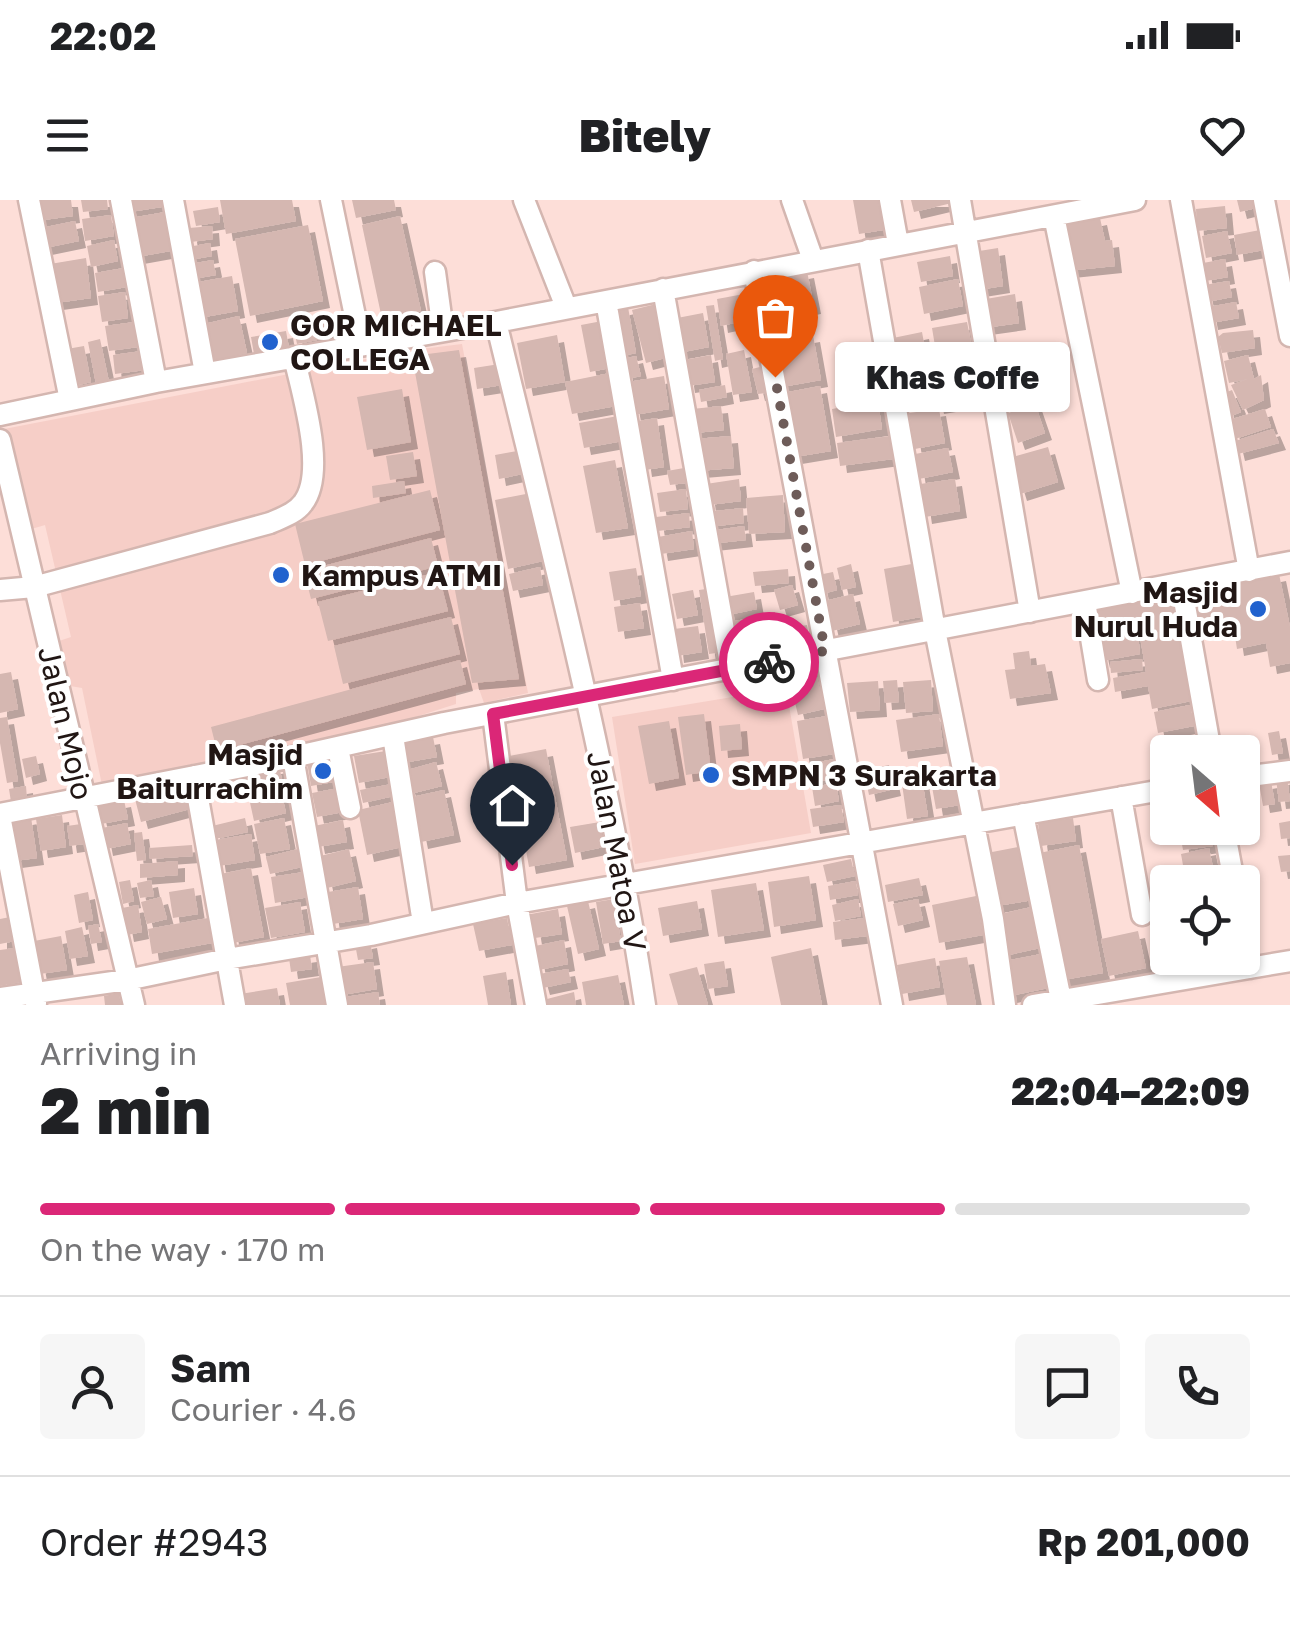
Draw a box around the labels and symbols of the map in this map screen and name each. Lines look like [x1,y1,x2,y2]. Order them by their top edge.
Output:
pin [733,275,818,378]
place label: GOR MICHAEL COLLEGA [290,307,502,377]
marker: GOR MICHAEL COLLEGA [259,331,281,353]
callout: Khas Coffe [835,342,1070,412]
place label: Kampus ATMI [301,557,502,593]
marker: Kampus ATMI [270,564,292,586]
place label: Masjid Nurul Huda [1074,574,1238,644]
marker: Masjid Nurul Huda [1247,598,1269,620]
courier [719,612,819,712]
street label: Jalan Mojo [31,643,101,803]
north arrow [1150,735,1260,845]
place label: Masjid Baiturrachim [116,736,303,806]
street label: Jalan Matoa V [580,748,654,954]
place label: SMPN 3 Surakarta [731,757,997,793]
marker: Masjid Baiturrachim [312,760,334,782]
pin [470,763,555,866]
marker: SMPN 3 Surakarta [700,764,722,786]

